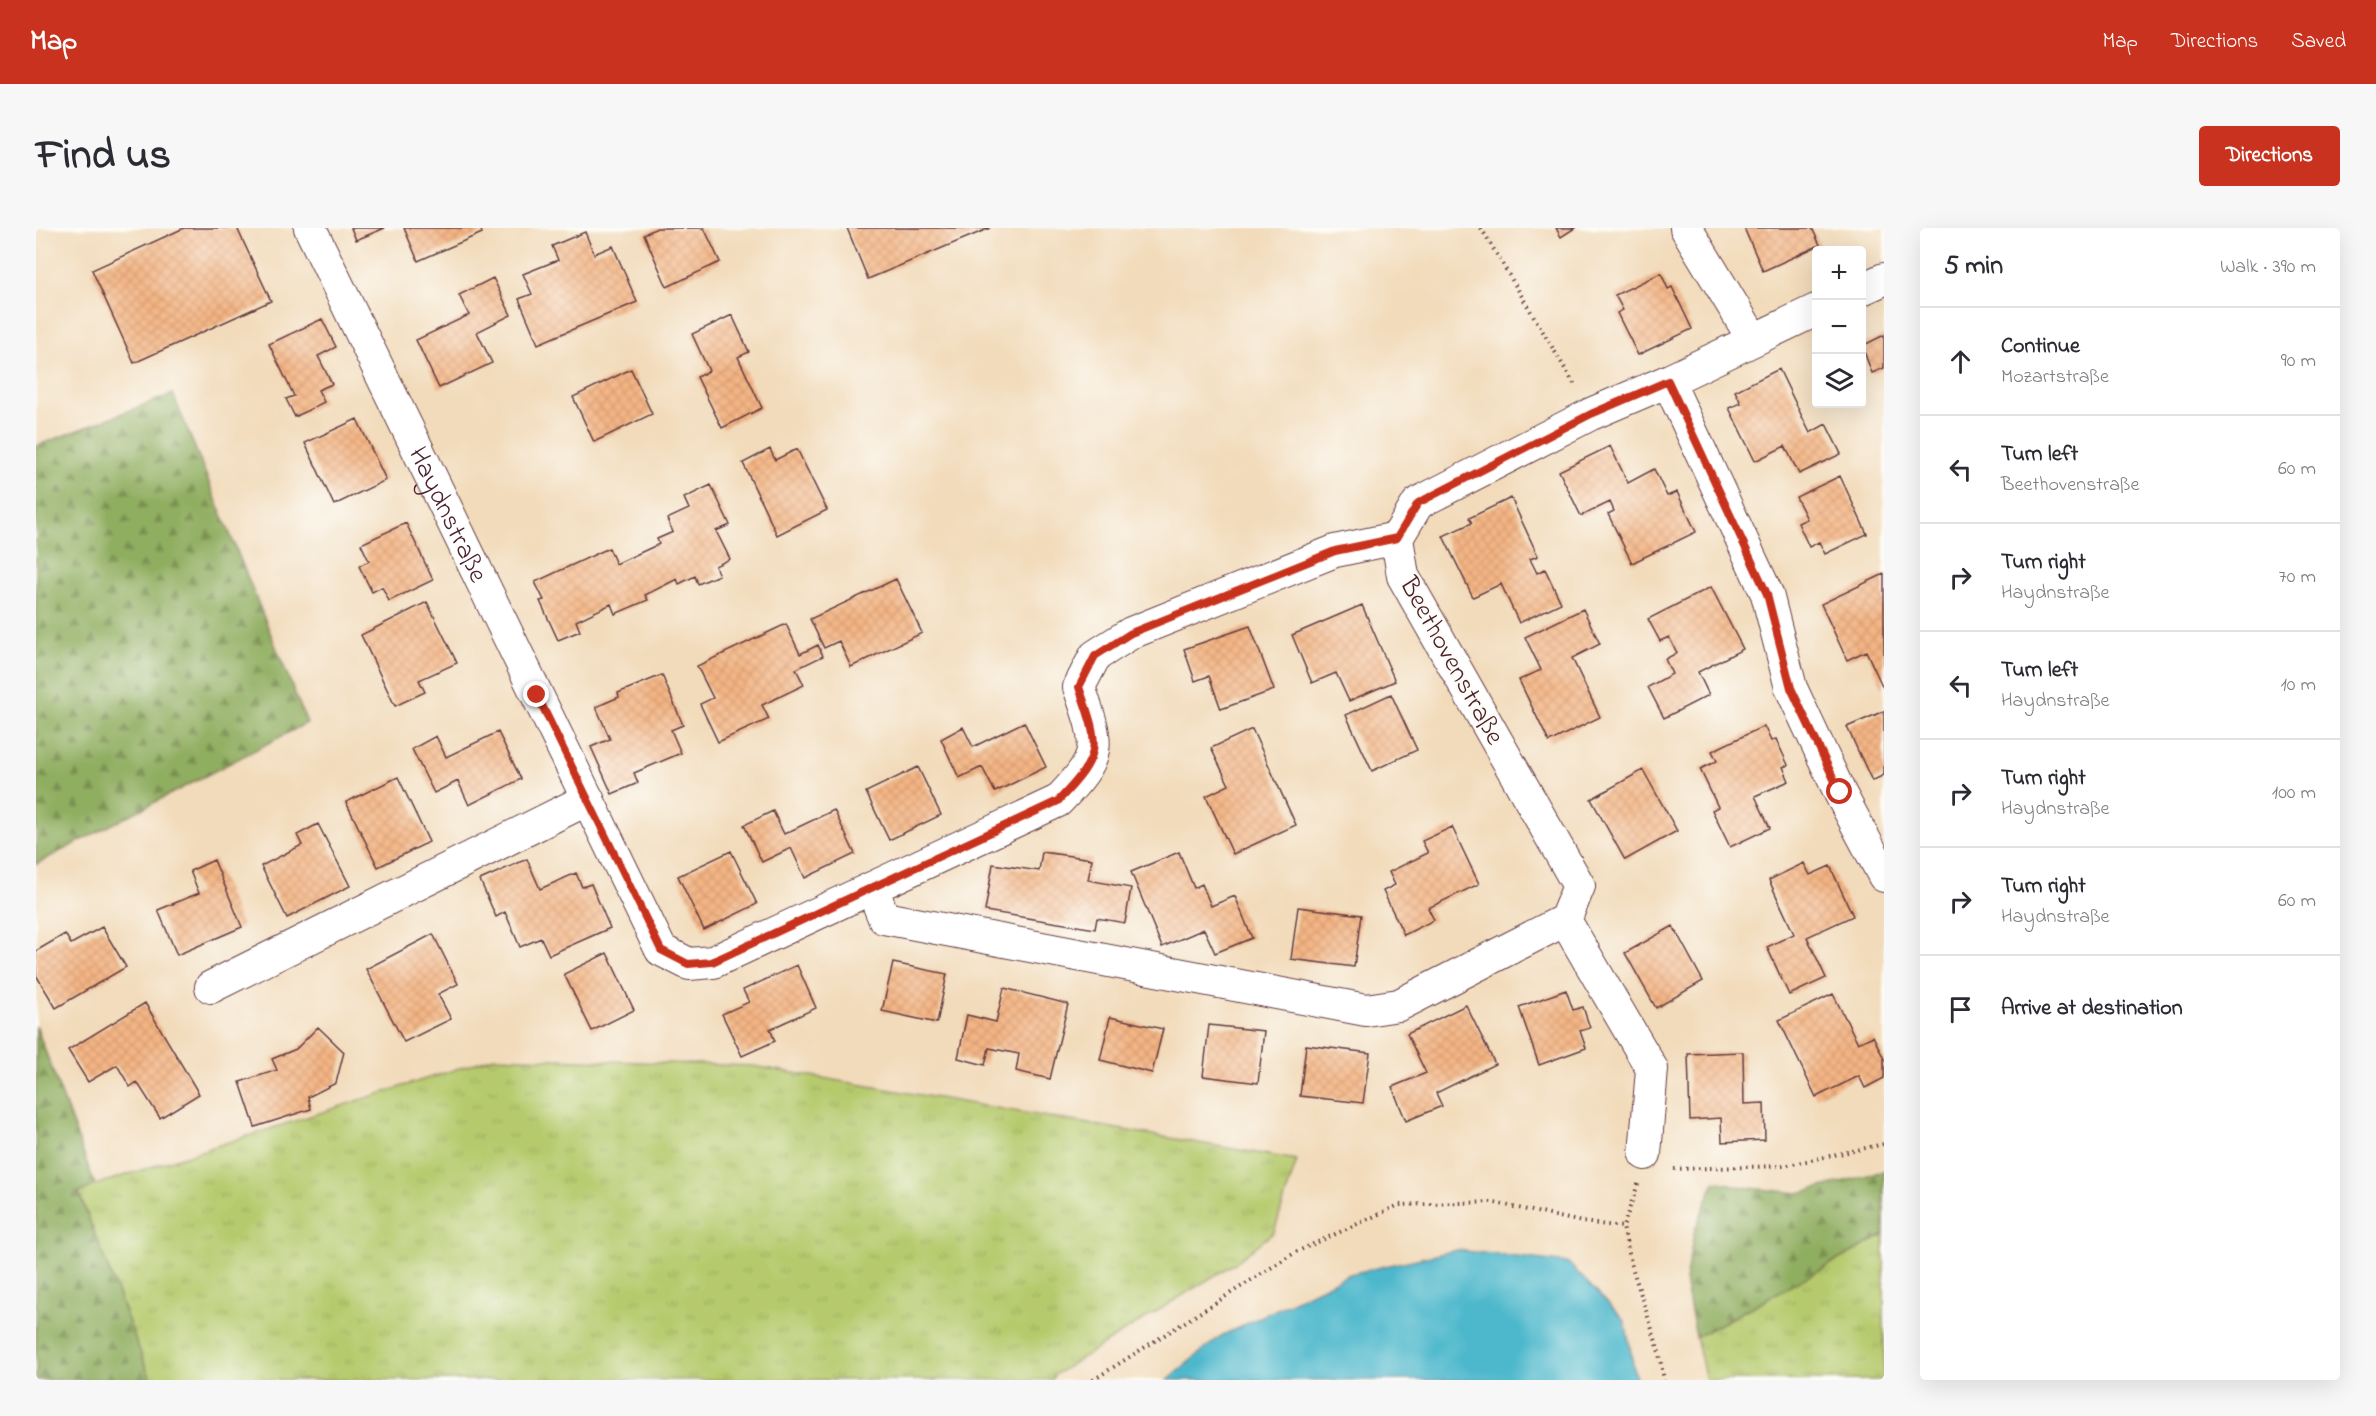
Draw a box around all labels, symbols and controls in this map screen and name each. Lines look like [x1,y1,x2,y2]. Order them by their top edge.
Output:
text: Map [30,22,77,63]
text: Map [2102,27,2138,57]
text: Directions [2171,27,2258,57]
text: Saved [2291,27,2346,57]
text: Find us [36,126,171,187]
button: Directions [2199,126,2340,186]
map controls [1812,246,1866,408]
button: + [1812,246,1866,300]
text: 5 min [1944,248,2003,286]
text: Walk · 390 m [2220,253,2316,282]
button: − [1812,300,1866,354]
text: Continue [2001,331,2080,363]
icon: ahead [1944,345,1977,378]
text: 90 m [2281,347,2316,376]
button: layers [1812,354,1866,408]
text: Mozartstraße [2001,363,2109,392]
text: Turn left [2001,439,2078,471]
street label: Haydnstraße [397,441,497,590]
icon: left [1944,453,1977,486]
text: 60 m [2278,455,2316,484]
text: Beethovenstraße [2001,471,2139,500]
text: Turn right [2001,547,2086,579]
icon: right [1944,561,1977,594]
text: 70 m [2279,563,2316,592]
street label: Beethovenstraße [1388,569,1514,753]
text: Haydnstraße [2001,579,2110,608]
text: Turn left [2001,655,2078,687]
icon: left [1944,669,1977,702]
text: 10 m [2280,671,2316,700]
route end [523,681,549,707]
text: Haydnstraße [2001,687,2110,716]
text: Turn right [2001,763,2086,795]
icon: right [1944,777,1977,810]
route start [1826,778,1852,804]
text: 100 m [2272,779,2316,808]
text: Haydnstraße [2001,795,2110,824]
text: Turn right [2001,871,2086,903]
icon: right [1944,885,1977,918]
text: 60 m [2278,887,2316,916]
text: Haydnstraße [2001,903,2110,932]
icon: arrive [1944,993,1977,1026]
text: Arrive at destination [2001,993,2183,1025]

